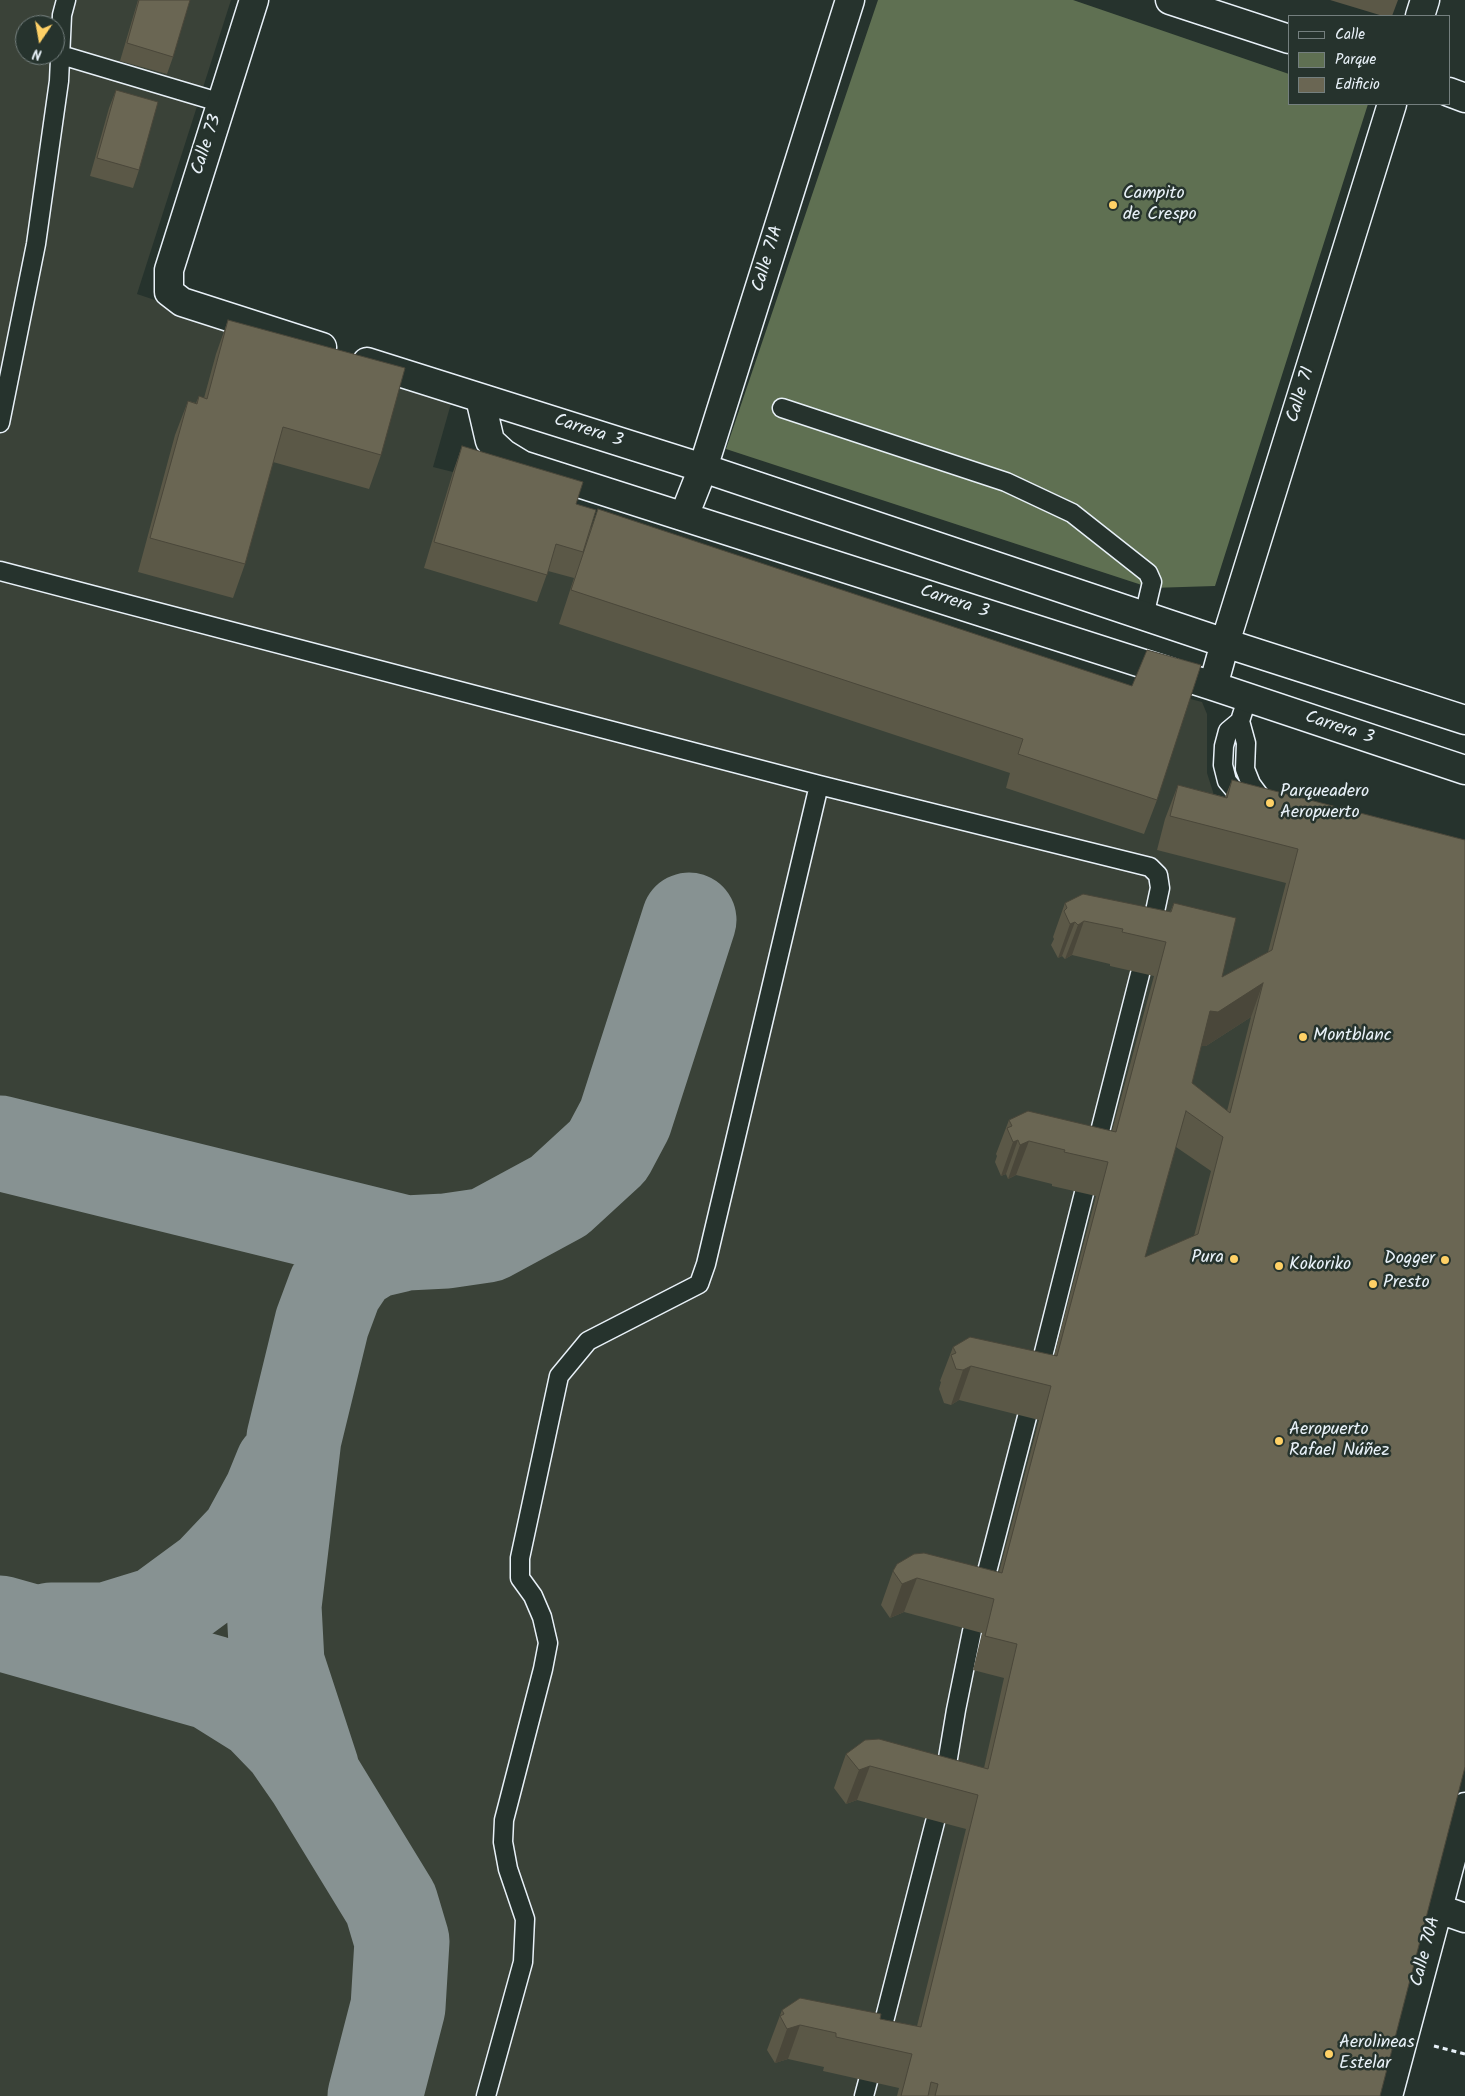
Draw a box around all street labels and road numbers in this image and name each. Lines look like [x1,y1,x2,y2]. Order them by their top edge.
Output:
street label: Calle 73 [188,112,228,178]
street label: Calle 71A [749,223,789,295]
street label: Calle 71 [1283,364,1321,426]
street label: Carrera 3 [551,411,625,453]
street label: Carrera 3 [917,582,991,624]
street label: Carrera 3 [1302,708,1376,750]
street label: Calle 70A [1407,1915,1447,1989]

